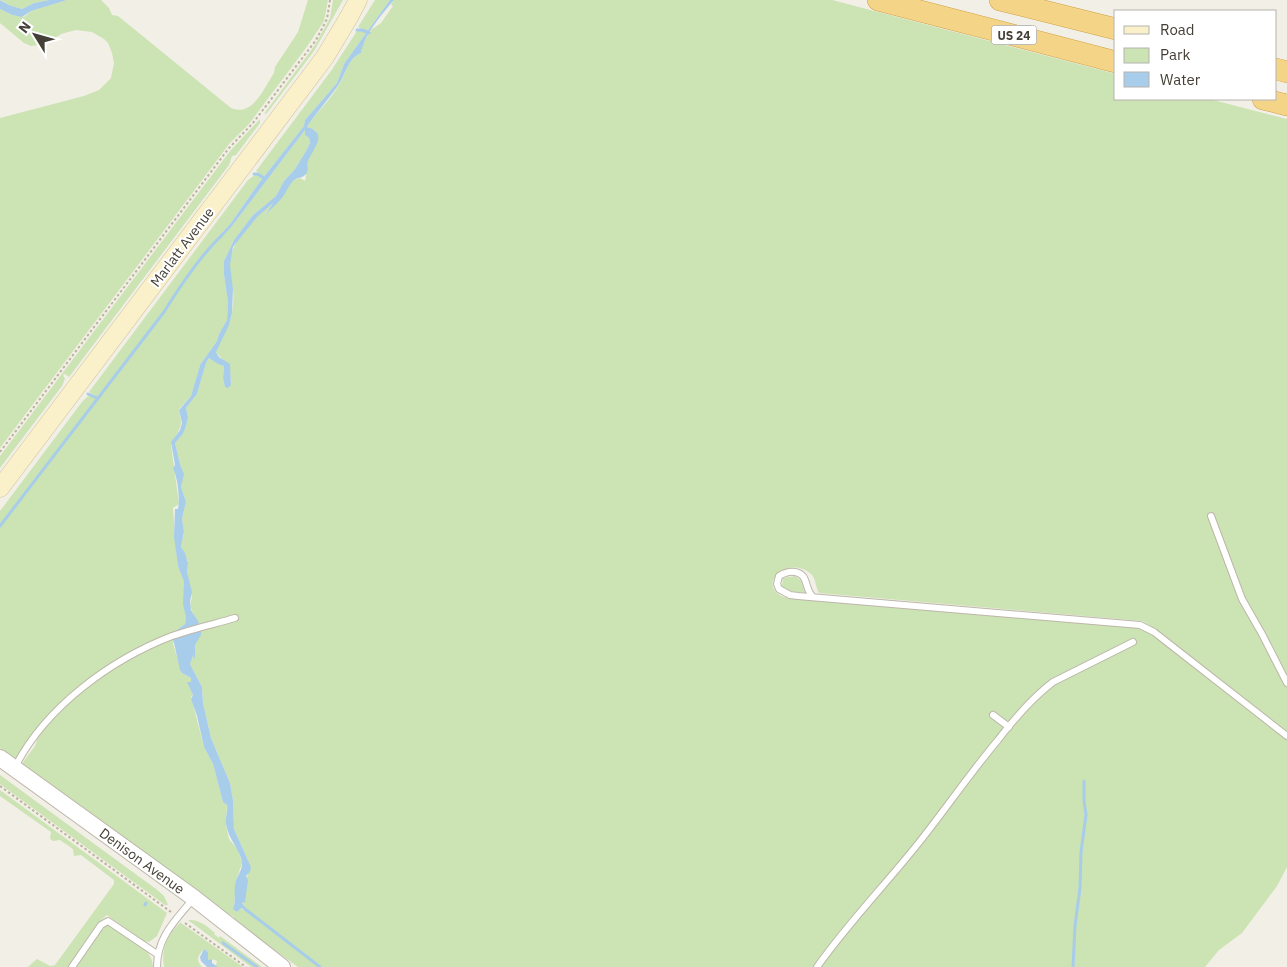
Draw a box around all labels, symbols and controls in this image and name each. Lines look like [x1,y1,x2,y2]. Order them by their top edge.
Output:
north arrow [10,10,60,60]
legend [1114,10,1277,100]
text: N [14,18,35,37]
text: Road [1160,20,1195,39]
road number: US 24 [992,26,1036,44]
text: Park [1160,45,1190,64]
text: Water [1160,70,1201,89]
street label: Marlatt Avenue [146,203,218,290]
street label: Denison Avenue [96,824,188,898]

